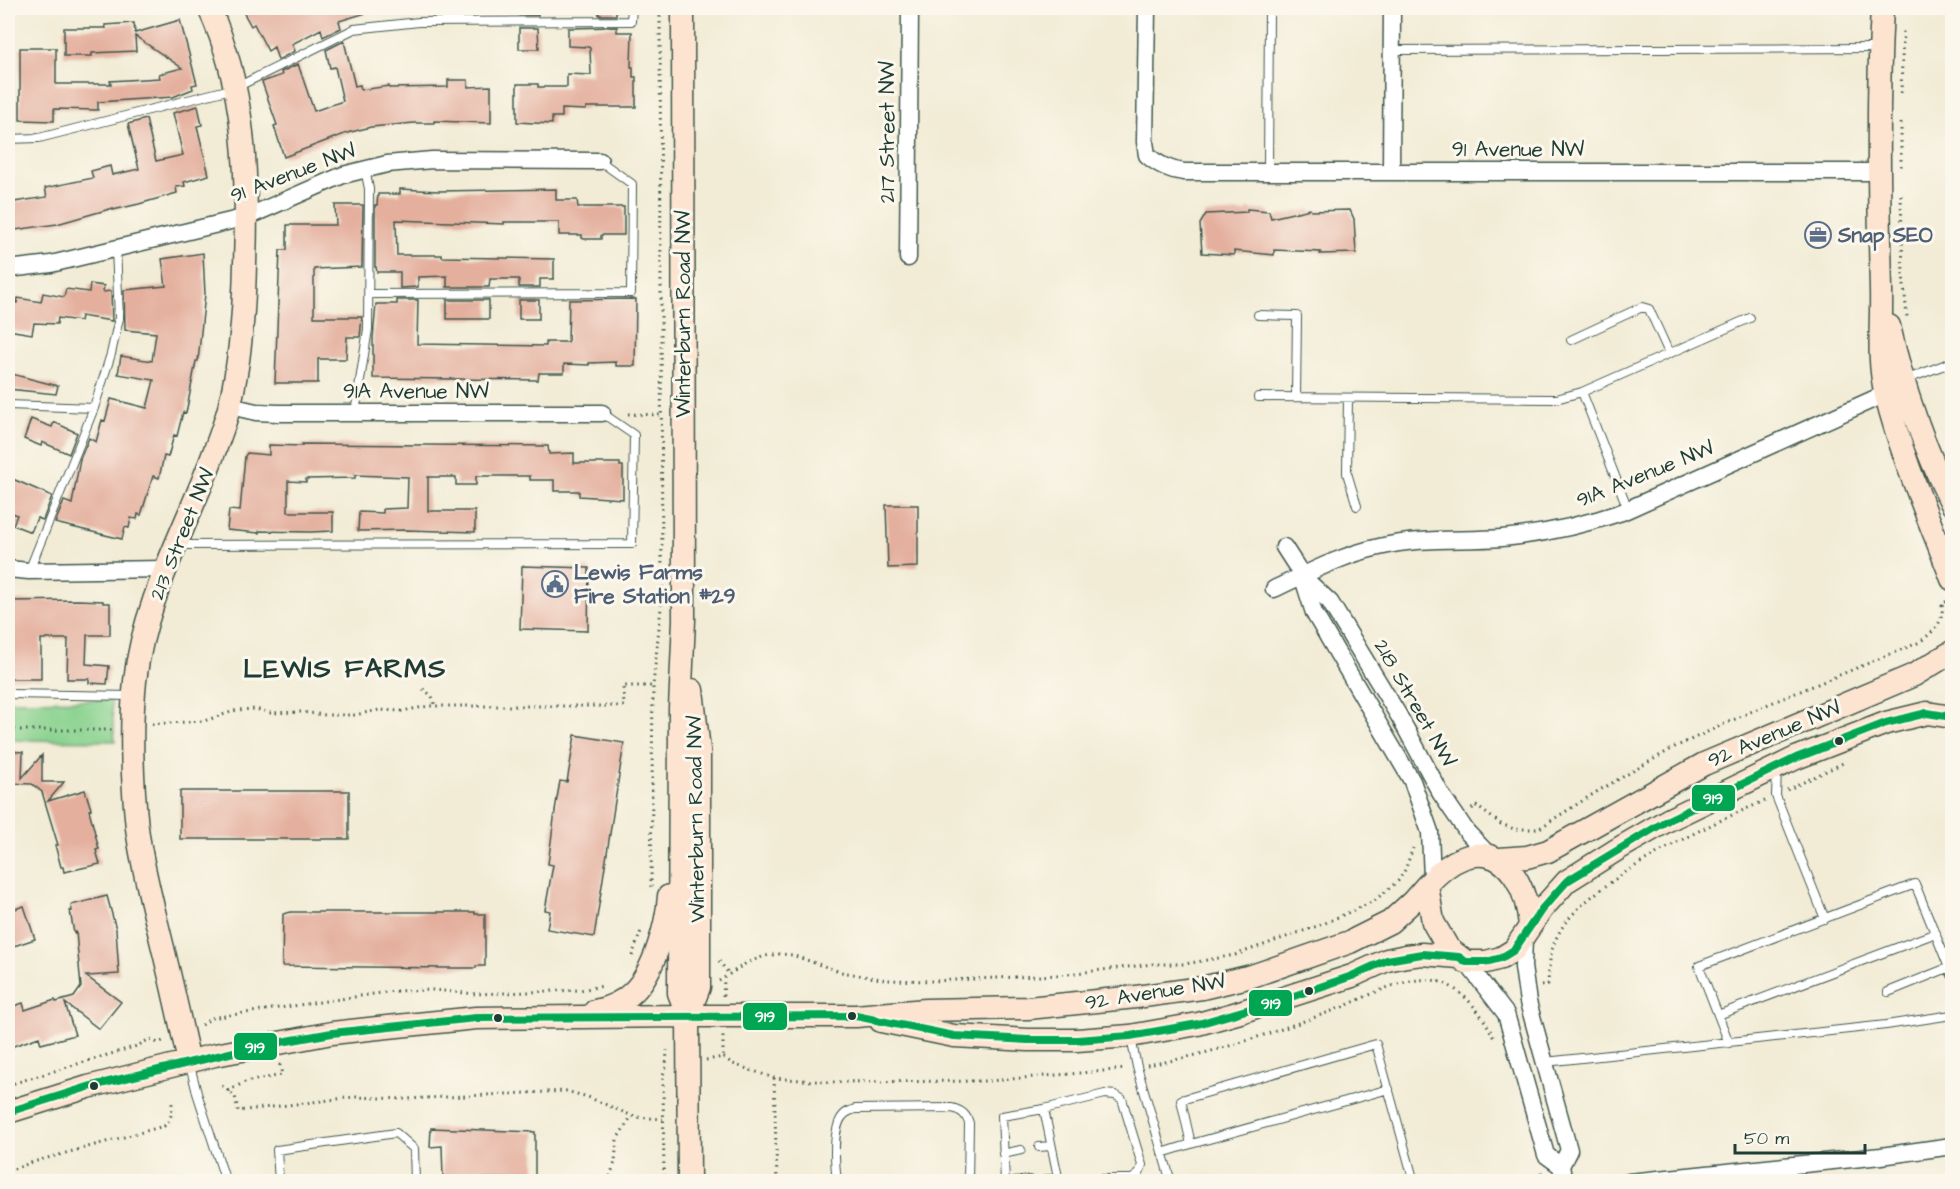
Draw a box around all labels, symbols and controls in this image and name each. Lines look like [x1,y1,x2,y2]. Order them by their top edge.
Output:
street label: 217 Street NW [873,61,902,203]
street label: 91 Avenue NW [1452,135,1585,164]
street label: 91 Avenue NW [226,136,360,210]
street label: Winterburn Road NW [669,210,698,418]
office icon: Snap SEO [1803,220,1833,250]
place label: Snap SEO [1837,221,1933,251]
street label: 91A Avenue NW [343,377,489,406]
street label: 91A Avenue NW [1572,433,1718,515]
street label: 213 Street NW [142,463,222,604]
place label: Lewis Farms Fire Station #29 [574,558,736,611]
public building icon: Lewis Farms Fire Station #29 [540,569,570,599]
street label: 218 Street NW [1367,634,1463,772]
district label: LEWIS FARMS [243,650,447,688]
street label: 92 Avenue NW [1703,693,1845,775]
street label: Winterburn Road NW [680,715,712,923]
unlabelled marker [1833,735,1845,747]
line badge: 919 [1691,784,1736,812]
text: 919 [1703,788,1723,810]
street label: 92 Avenue NW [1083,967,1228,1017]
unlabelled marker [1303,985,1315,997]
line badge: 919 [1248,989,1293,1017]
text: 919 [1261,993,1281,1015]
line badge: 919 [742,1002,788,1031]
text: 919 [755,1006,775,1028]
unlabelled marker [846,1010,858,1022]
unlabelled marker [492,1012,504,1024]
line badge: 919 [233,1032,278,1061]
text: 919 [245,1037,265,1059]
unlabelled marker [88,1080,100,1092]
scale bar [1735,1117,1866,1155]
text: 50 m [1744,1126,1789,1151]

